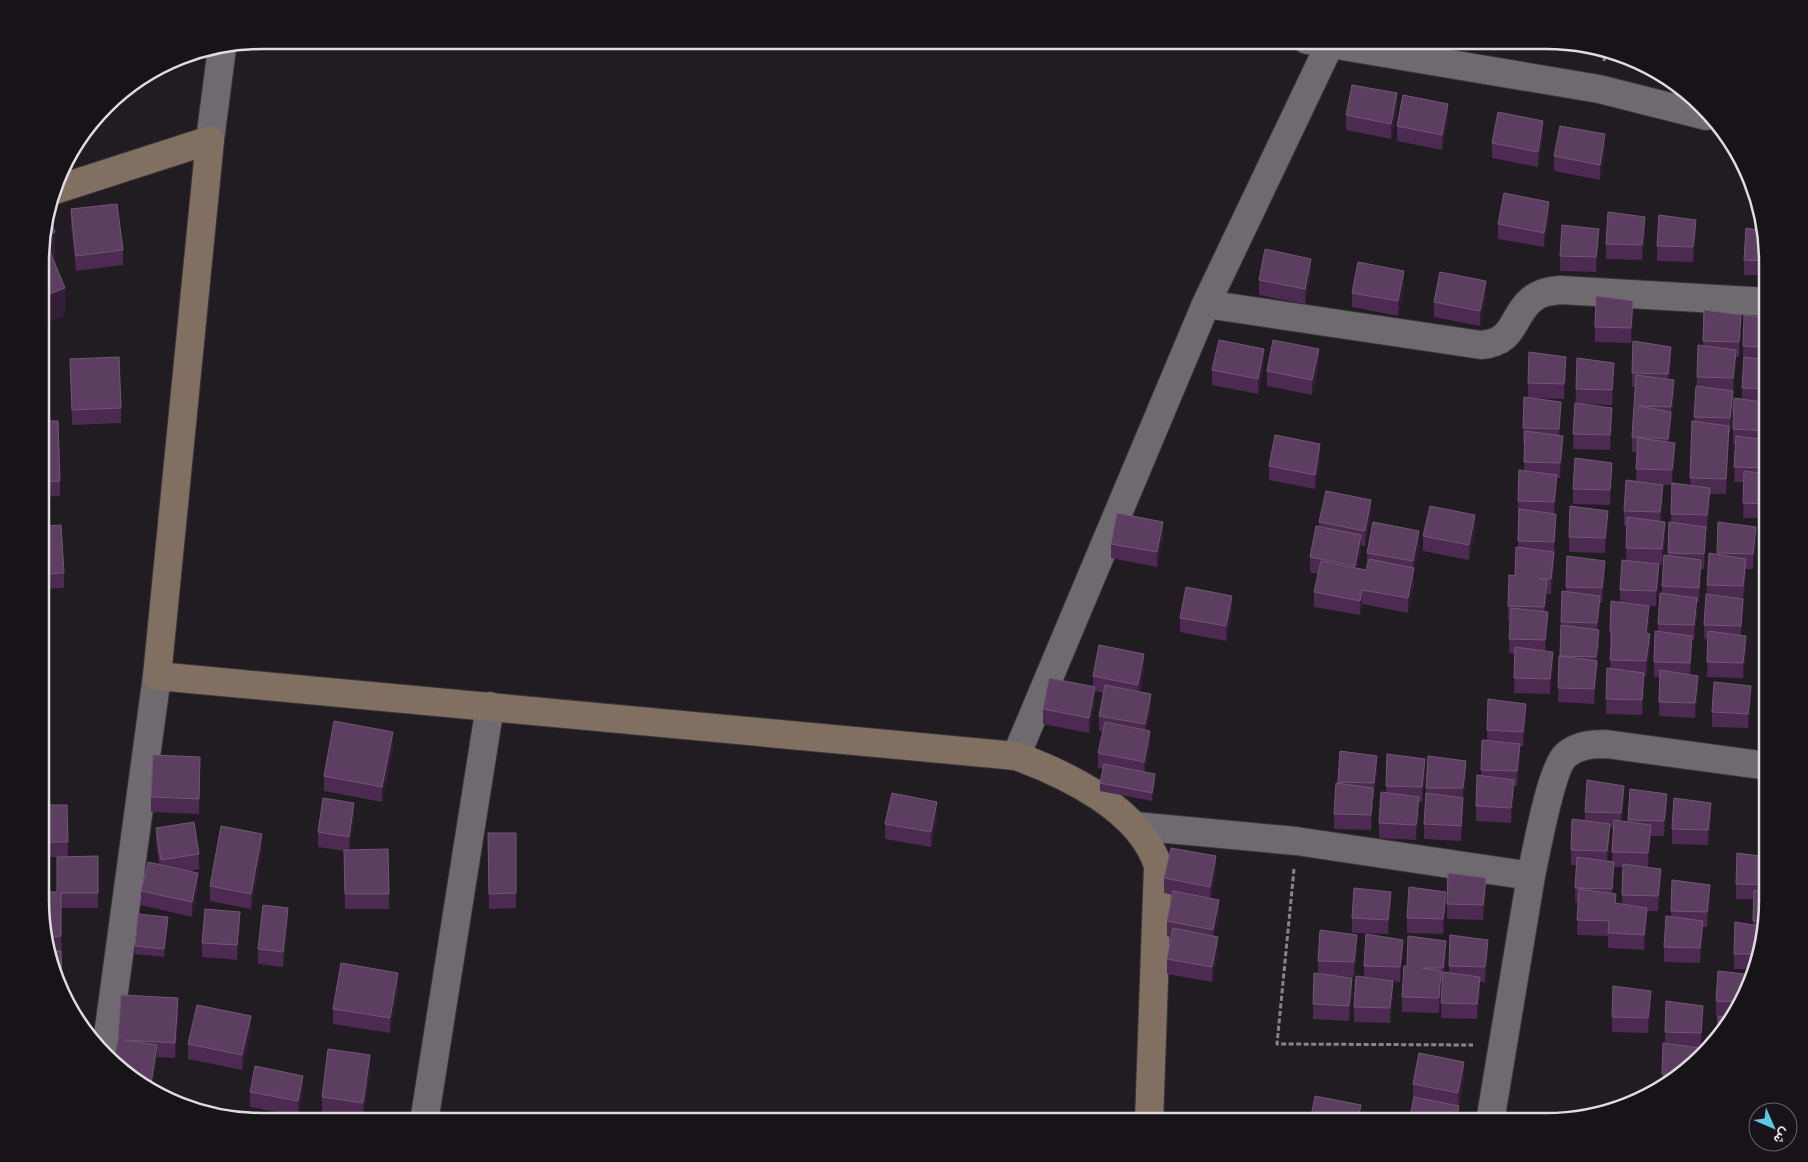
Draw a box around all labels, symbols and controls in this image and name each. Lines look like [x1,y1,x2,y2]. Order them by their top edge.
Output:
north arrow [1748,1102,1798,1152]
text: ش [1770,1124,1795,1149]

